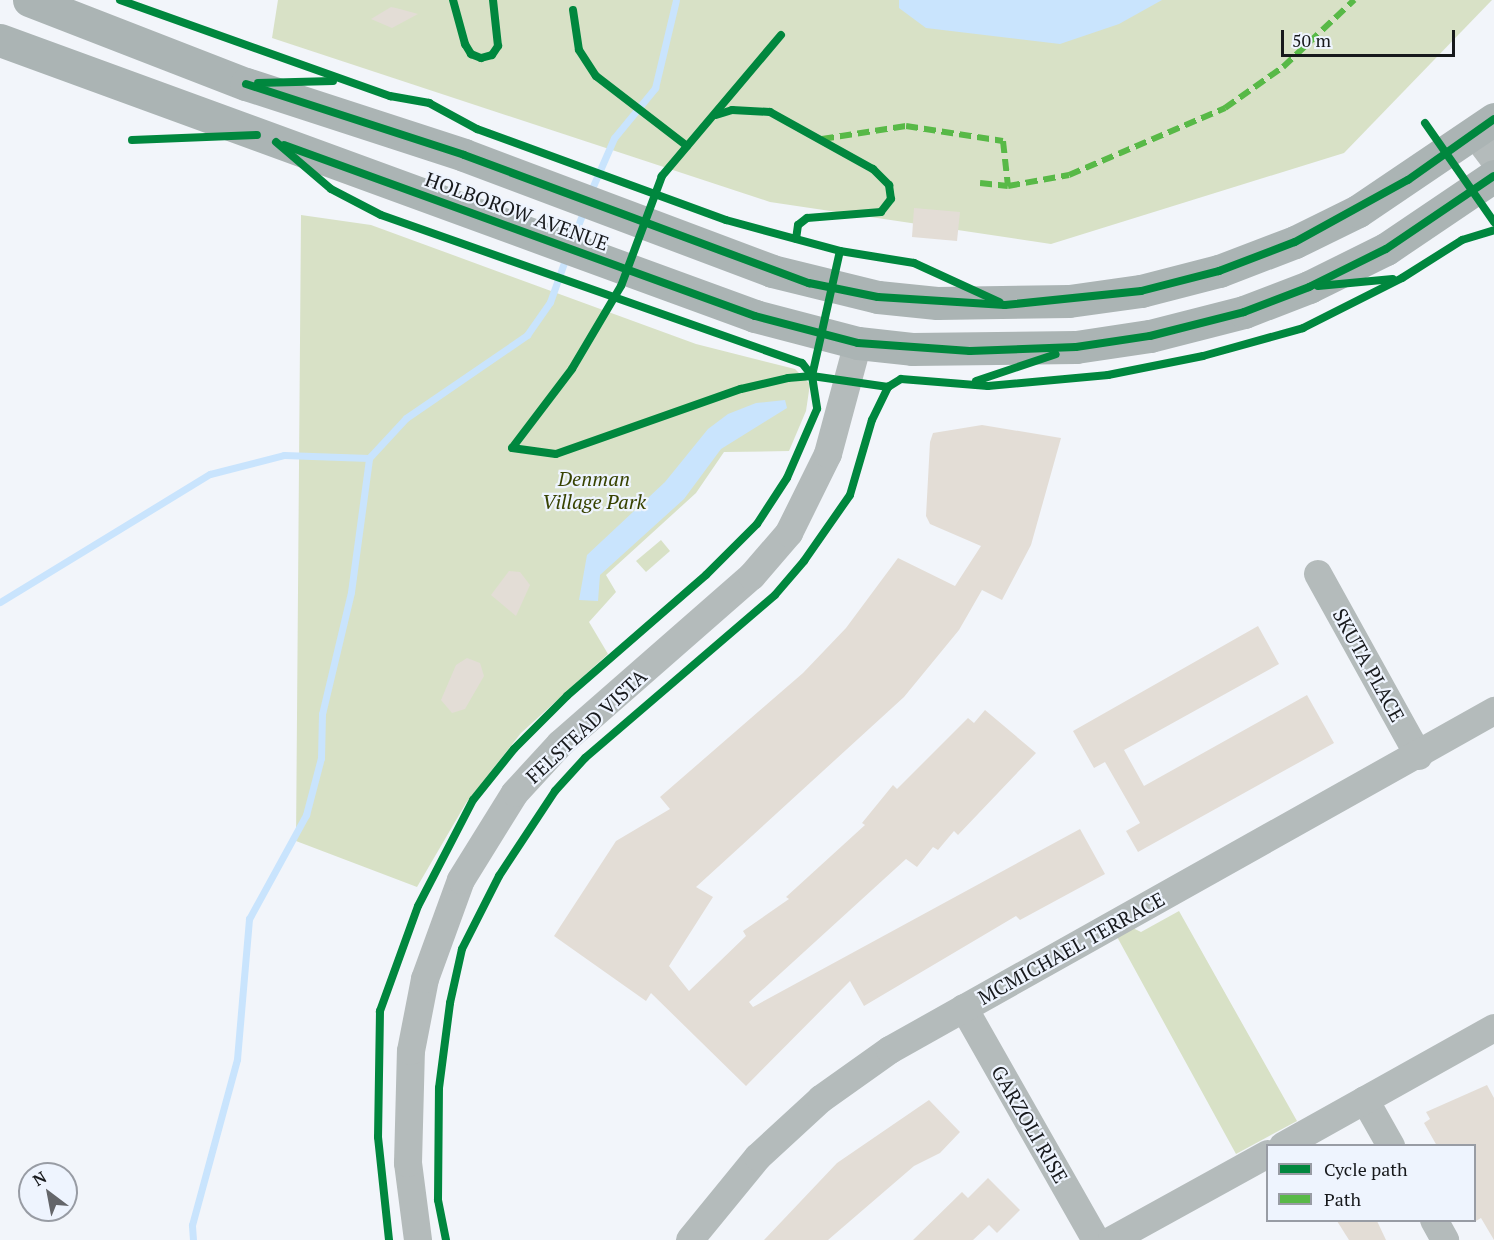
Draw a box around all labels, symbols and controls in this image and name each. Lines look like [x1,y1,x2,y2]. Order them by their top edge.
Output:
scale bar [1284,18,1458,56]
text: 50 m [1292,28,1331,52]
street label: HOLBOROW AVENUE [422,167,612,255]
park label: Denman Village Park [542,466,646,513]
street label: SKUTA PLACE [1328,604,1410,726]
street label: FELSTEAD VISTA [520,664,652,788]
street label: MCMICHAEL TERRACE [973,887,1169,1009]
street label: GARZOLI RISE [987,1061,1073,1187]
legend [1266,1144,1476,1222]
text: Cycle path [1324,1157,1408,1181]
north arrow [18,1162,78,1222]
text: N [29,1166,50,1191]
text: Path [1324,1187,1361,1211]

